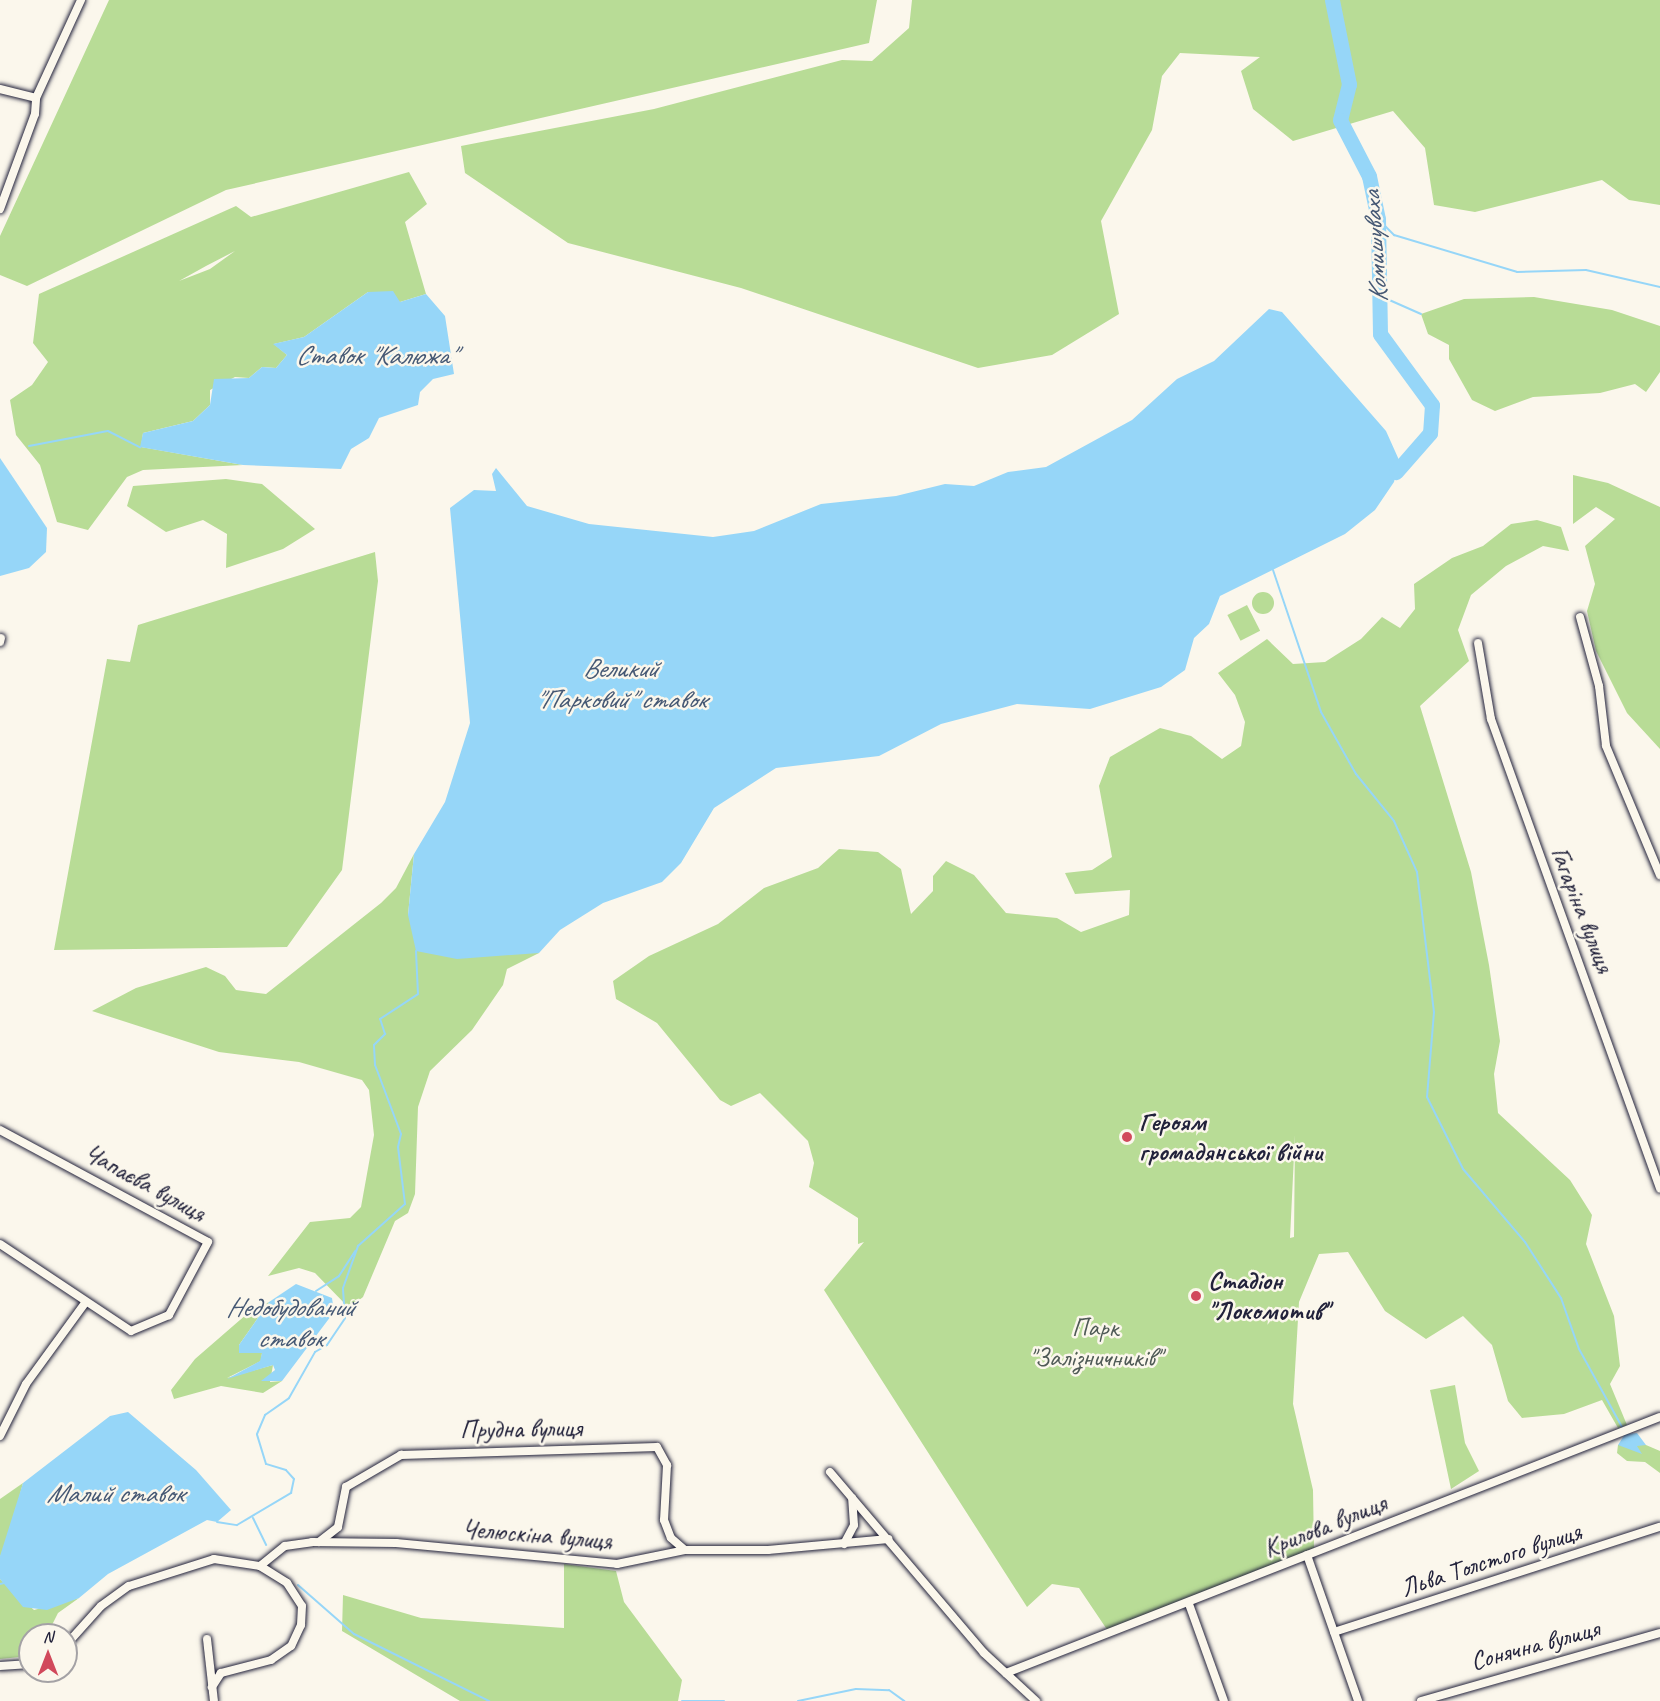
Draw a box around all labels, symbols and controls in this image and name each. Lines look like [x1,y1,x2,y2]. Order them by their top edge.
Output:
water label: Комишуваха [1355,190,1395,304]
water label: Ставок "Калюжа" [296,340,454,372]
water label: Великий "Парковий" ставок [534,652,706,715]
street label: Гагаріна вулиця [1544,842,1620,978]
place label: Героям громадянської війни [1139,1106,1322,1168]
marker: Героям громадянської війни [1120,1130,1134,1144]
street label: Чапаєва вулиця [78,1137,212,1229]
place label: Стадіон "Локомотив" [1208,1265,1329,1326]
marker: Стадіон "Локомотив" [1189,1289,1203,1303]
water label: Недобудований ставок [226,1291,354,1354]
park label: Парк "Залізничників" [1029,1312,1161,1374]
street label: Прудна вулиця [459,1412,583,1446]
water label: Малий ставок [46,1478,184,1510]
street label: Крилова вулиця [1259,1487,1391,1565]
street label: Челюскіна вулиця [460,1513,614,1557]
street label: Льва Толстого вулиця [1397,1516,1585,1604]
street label: Сонячна вулиця [1467,1613,1603,1677]
north arrow [18,1623,78,1683]
text: N [43,1627,53,1647]

